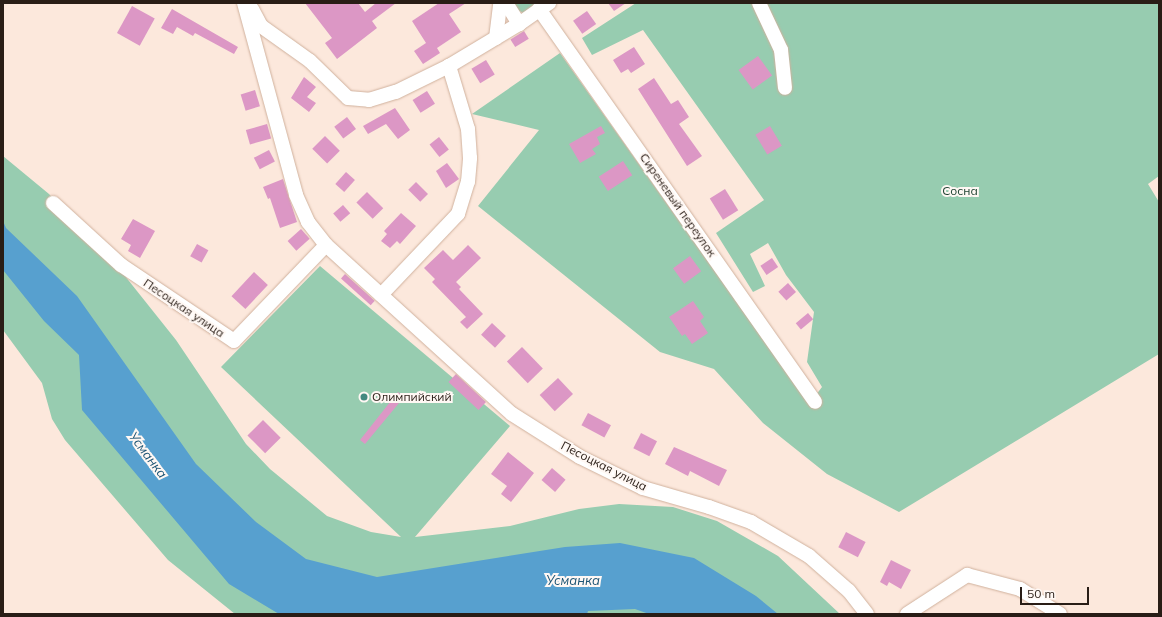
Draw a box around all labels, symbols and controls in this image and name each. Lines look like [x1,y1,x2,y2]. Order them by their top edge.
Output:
street label: Сиреневый переулок [637,150,719,260]
park label: Сосна [942,184,978,198]
street label: Песоцкая улица [141,276,227,340]
place label: Олимпийский [372,390,452,404]
marker: Олимпийский [359,392,369,402]
water label: Усманка [126,429,170,481]
street label: Песоцкая улица [559,438,649,494]
water label: Усманка [546,572,600,588]
scale bar [1022,579,1091,605]
text: 50 m [1027,586,1055,601]

